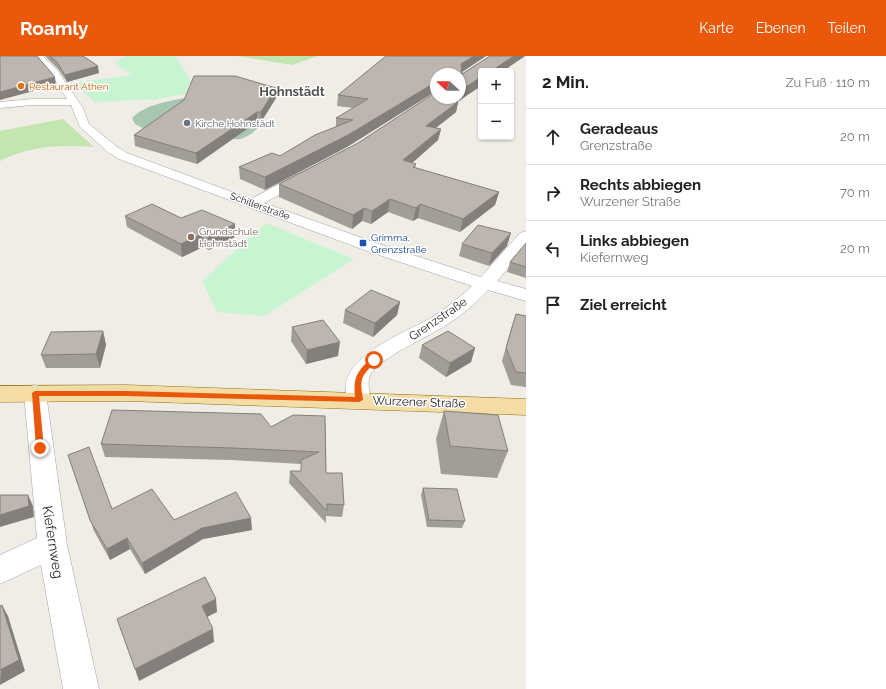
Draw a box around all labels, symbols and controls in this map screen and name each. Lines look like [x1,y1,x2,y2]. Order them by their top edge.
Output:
text: Roamly [20,17,88,39]
text: Karte [699,20,734,36]
text: Ebenen [756,20,806,36]
text: Teilen [828,20,866,36]
north arrow [430,68,466,104]
map controls [478,68,514,140]
button: + [478,68,514,104]
text: 2 Min. [542,72,589,92]
text: Zu Fuß · 110 m [785,75,870,90]
marker: Restaurant Athen [16,81,26,91]
place label: Restaurant Athen [29,81,109,92]
district label: Hohnstädt [259,84,325,99]
button: − [478,104,514,140]
marker: Kirche Hohnstädt [182,118,192,128]
place label: Kirche Hohnstädt [195,118,275,129]
text: Geradeaus [580,120,658,138]
icon: ahead [542,126,564,148]
text: 20 m [840,129,870,144]
text: Grenzstraße [580,138,652,153]
text: Rechts abbiegen [580,176,701,194]
icon: right [542,182,564,204]
text: 70 m [840,185,870,200]
street label: Schillerstraße [229,190,292,222]
text: Wurzener Straße [580,194,681,209]
place label: Grundschule Hohnstädt [199,226,258,249]
marker: Grundschule Hohnstädt [186,232,196,242]
place label: Grimma, Grenzstraße [371,232,427,255]
text: Links abbiegen [580,232,689,250]
marker: Grimma, Grenzstraße [358,238,368,248]
icon: left [542,238,564,260]
text: 20 m [840,241,870,256]
text: Kiefernweg [580,250,648,265]
icon: arrive [542,294,564,316]
street label: Grenzstraße [406,295,470,343]
text: Ziel erreicht [580,296,667,314]
route start [365,351,383,369]
street label: Wurzener Straße [372,393,466,411]
route end [31,439,49,457]
street label: Kiefernweg [39,504,67,580]

